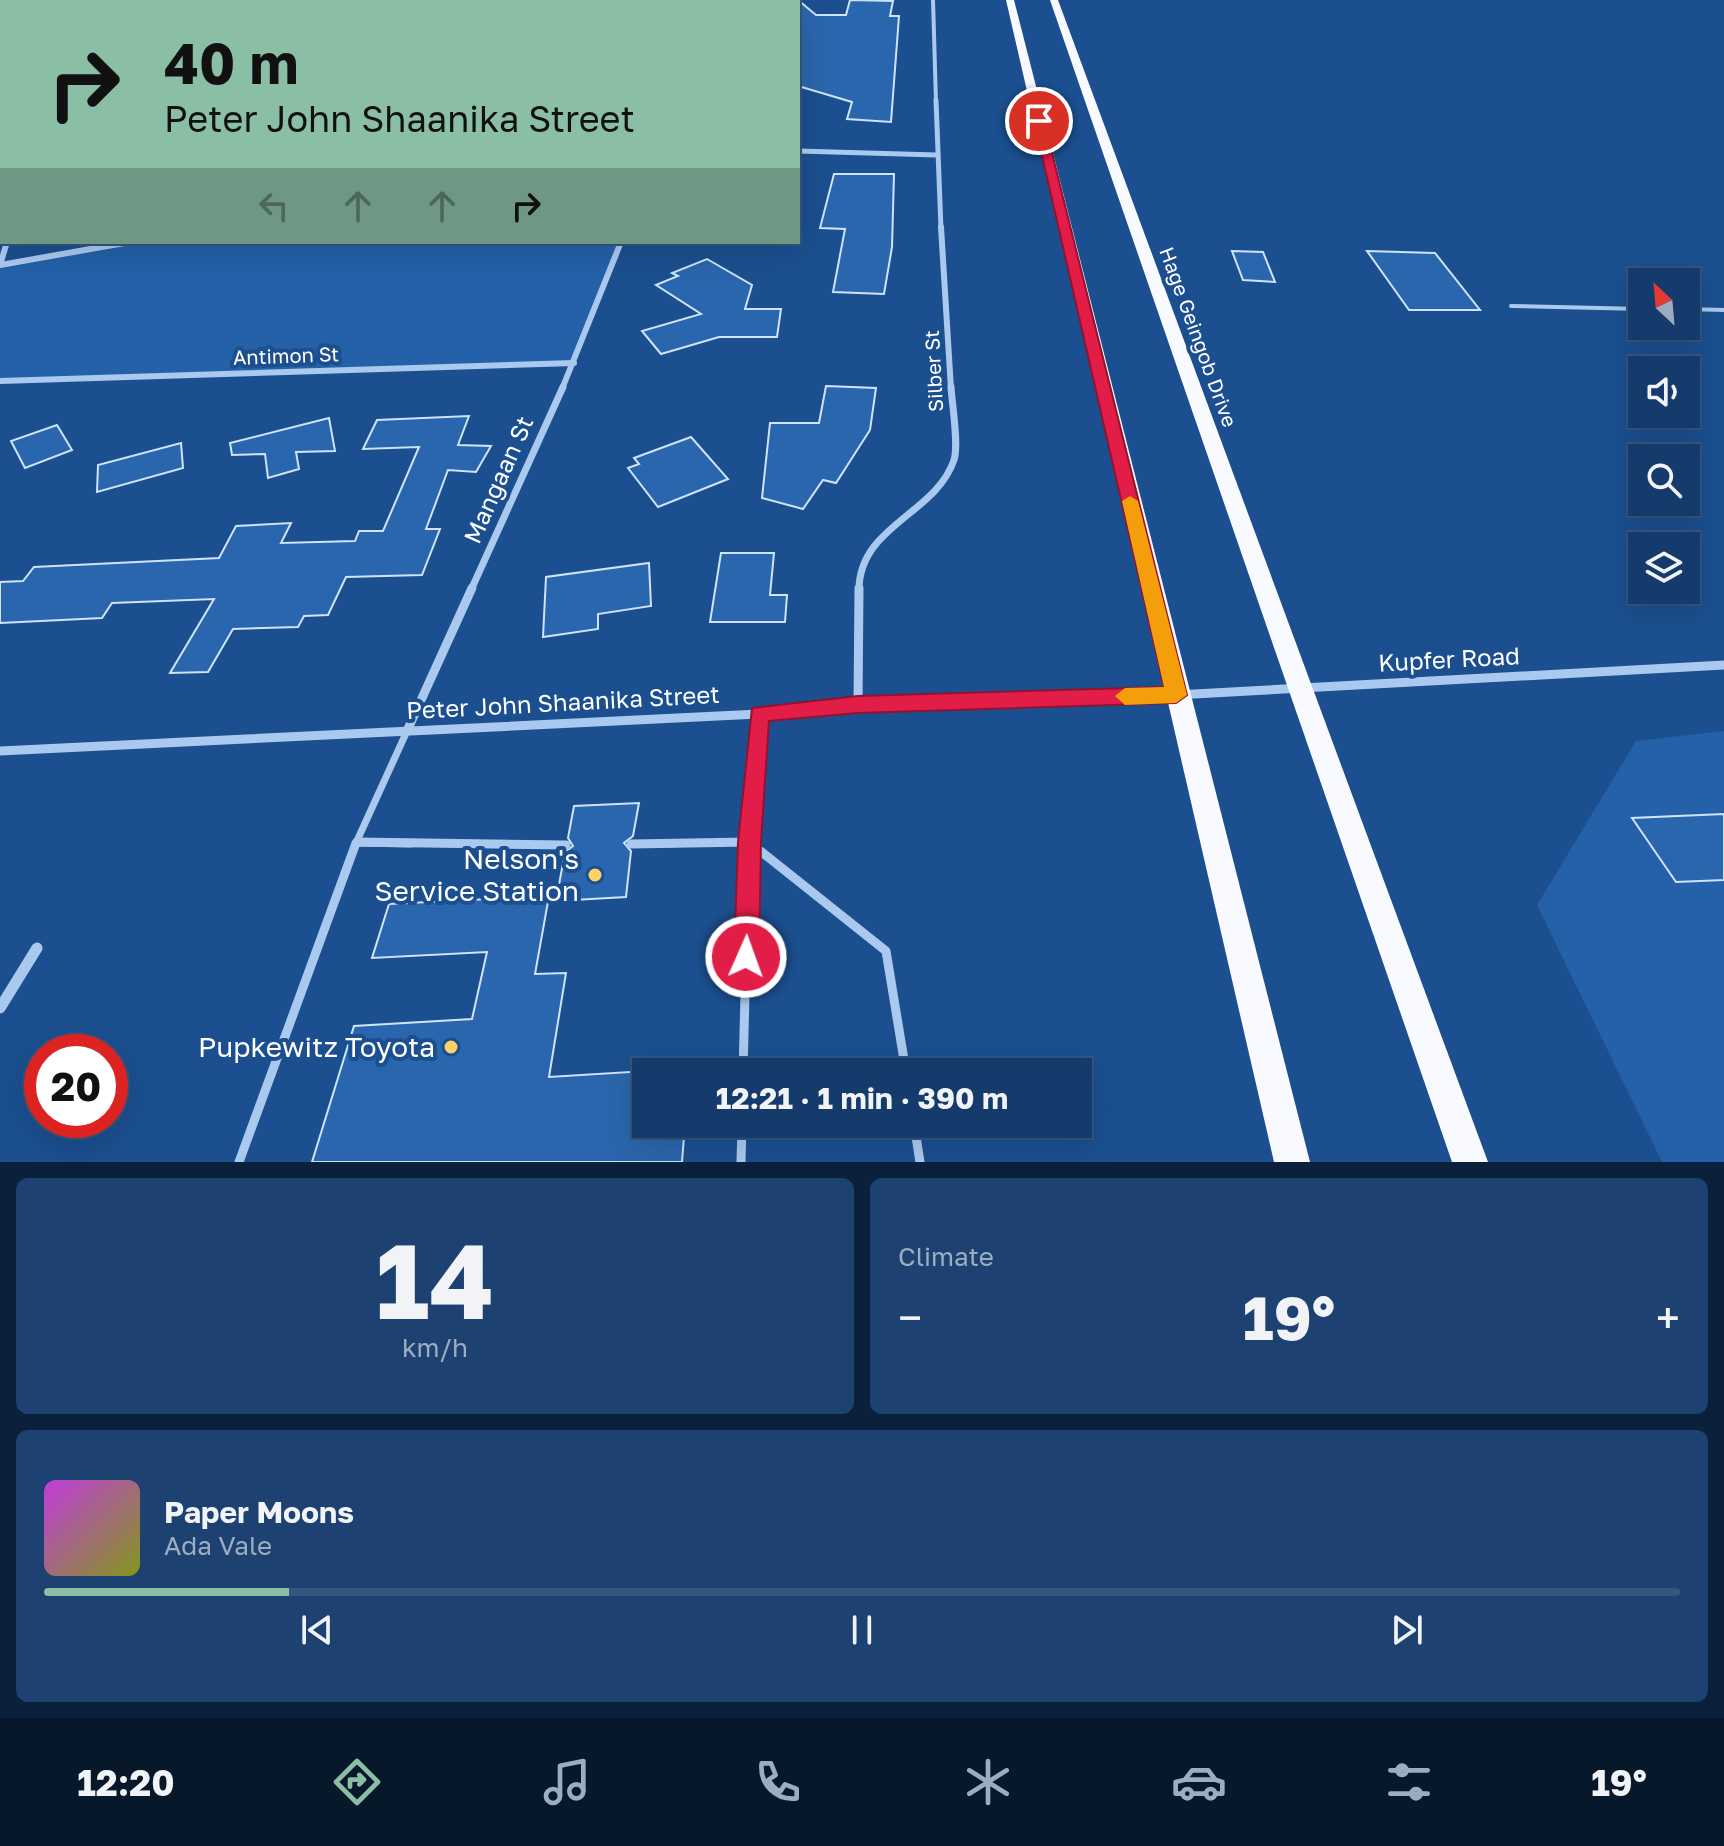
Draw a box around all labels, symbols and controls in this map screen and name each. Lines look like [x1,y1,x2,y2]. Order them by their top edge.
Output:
text: 40 m [164,29,298,96]
icon: right [32,32,136,136]
pin [1005,87,1073,155]
text: Peter John Shaanika Street [164,97,635,140]
icon: arrive [1017,99,1061,143]
icon: left [252,184,296,228]
icon: ahead [336,184,380,228]
icon: ahead [420,184,464,228]
icon: right [504,184,548,228]
street label: Hage Geingob Drive [1155,243,1243,430]
north arrow [1628,268,1700,340]
map controls [1628,268,1700,604]
street label: Silber St [919,330,947,412]
street label: Antimon St [232,341,339,369]
button: sound [1628,356,1700,428]
street label: Mangaan St [457,411,539,547]
button: search [1628,444,1700,516]
button: layers [1628,532,1700,604]
street label: Kupfer Road [1377,640,1520,677]
street label: Peter John Shaanika Street [405,679,720,724]
place label: Nelson's Service Station [375,842,579,907]
marker: Nelson's Service Station [586,866,604,884]
position arrow [704,915,788,999]
place label: Pupkewitz Toyota [198,1030,435,1063]
speed limit sign: 20 [24,1034,128,1138]
marker: Pupkewitz Toyota [442,1038,460,1056]
text: 12:21 · 1 min · 390 m [716,1080,1008,1116]
text: 14 [376,1217,494,1342]
text: Climate [898,1241,994,1272]
text: 19° [1243,1281,1335,1353]
text: − [898,1291,922,1344]
text: + [1656,1291,1680,1344]
text: km/h [402,1332,468,1363]
text: Paper Moons [164,1494,354,1530]
text: Ada Vale [164,1530,272,1561]
icon: previous [295,1608,339,1652]
icon: pause [840,1608,884,1652]
icon: next [1385,1608,1429,1652]
icon: directions [329,1754,385,1810]
icon: music [539,1754,595,1810]
icon: phone [750,1754,806,1810]
icon: climate [960,1754,1016,1810]
icon: car [1171,1754,1227,1810]
icon: filters [1381,1754,1437,1810]
text: 12:20 [77,1761,175,1804]
text: 19° [1591,1761,1647,1804]

